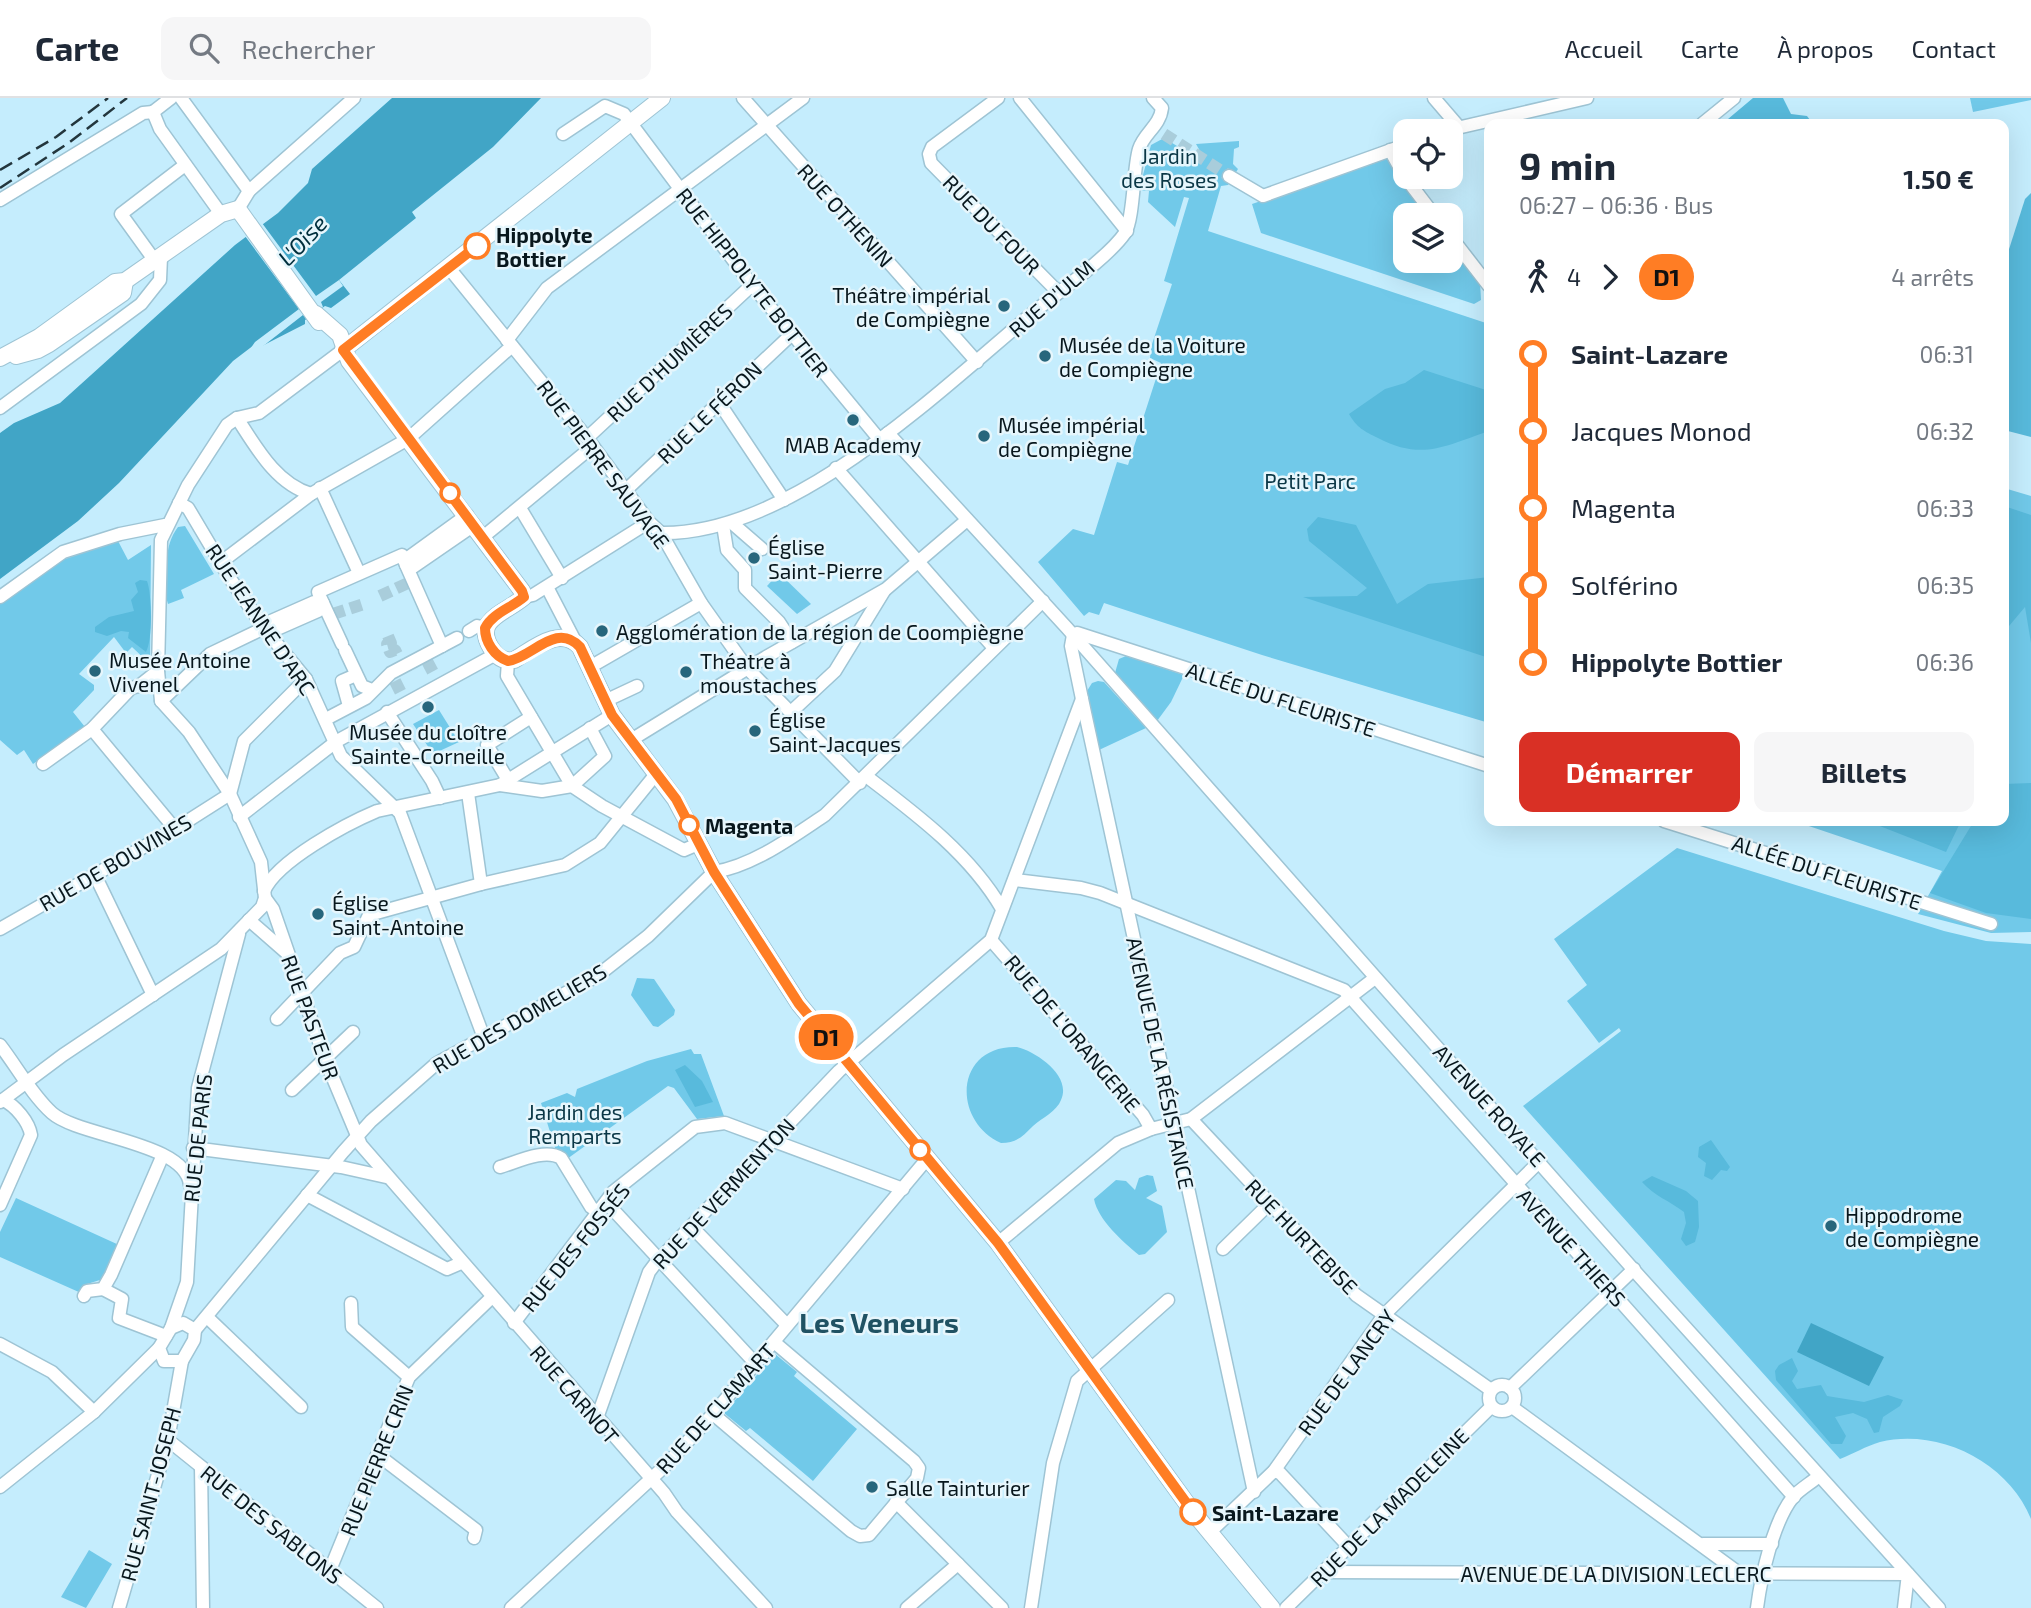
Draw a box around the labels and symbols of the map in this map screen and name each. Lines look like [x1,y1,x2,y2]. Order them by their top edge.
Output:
park label: Jardin des Roses [1121,143,1217,192]
street label: RUE OTHENIN [793,158,899,272]
street label: RUE DU FOUR [938,169,1046,279]
street label: RUE HIPPOLYTE BOTTIER [672,183,834,381]
water label: L'Oise [271,209,333,271]
place label: Hippolyte Bottier [496,222,593,271]
marker: Hippolyte Bottier [464,233,490,259]
street label: RUE D'ULM [1003,254,1099,342]
place label: Théâtre impérial de Compiègne [832,282,991,331]
street label: RUE D'HUMIÈRES [601,298,737,426]
marker: Théâtre impérial de Compiègne [996,298,1012,314]
place label: Musée de la Voiture de Compiègne [1059,332,1246,381]
marker: Musée de la Voiture de Compiègne [1037,348,1053,364]
street label: RUE LE FÉRON [652,356,766,468]
street label: RUE PIERRE SAUVAGE [533,375,675,553]
marker: MAB Academy [845,412,861,428]
place label: Musée impérial de Compiègne [998,412,1146,461]
marker: Musée impérial de Compiègne [976,428,992,444]
place label: MAB Academy [785,432,921,457]
park label: Petit Parc [1264,468,1356,493]
unlabelled marker [440,483,460,503]
place label: Église Saint-Pierre [768,534,883,583]
street label: RUE JEANNE D'ARC [201,539,321,699]
marker: Église Saint-Pierre [746,550,762,566]
place label: Agglomération de la région de Coompiègne [616,619,1024,644]
marker: Agglomération de la région de Coompiègne [594,623,610,639]
place label: Musée Antoine Vivenel [109,647,251,696]
place label: Théatre à moustaches [700,648,817,697]
street label: ALLÉE DU FLEURISTE [1183,657,1379,741]
marker: Musée Antoine Vivenel [87,663,103,679]
marker: Théatre à moustaches [678,664,694,680]
marker: Musée du cloître Sainte-Corneille [420,699,436,715]
place label: Église Saint-Jacques [769,707,901,756]
place label: Musée du cloître Sainte-Corneille [349,719,507,768]
marker: Église Saint-Jacques [747,723,763,739]
street label: RUE DE BOUVINES [35,808,195,916]
place label: Magenta [705,813,793,838]
marker: Magenta [679,815,699,835]
street label: ALLÉE DU FLEURISTE [1729,830,1925,914]
place label: Église Saint-Antoine [332,890,464,939]
marker: Église Saint-Antoine [310,906,326,922]
street label: AVENUE DE LA RÉSISTANCE [1122,935,1200,1191]
street label: RUE DE L'ORANGERIE [1000,949,1146,1117]
street label: RUE PASTEUR [277,951,345,1083]
street label: RUE DES DOMELIERS [428,958,610,1078]
line badge: D1 [794,1014,858,1060]
street label: AVENUE ROYALE [1429,1039,1551,1171]
street label: RUE DE PARIS [178,1073,216,1203]
park label: Jardin des Remparts [528,1099,622,1148]
street label: RUE DE VERMENTON [647,1113,799,1273]
unlabelled marker [910,1140,930,1160]
street label: RUE HURTEBISE [1241,1173,1363,1299]
street label: RUE DES FOSSÉS [516,1178,634,1316]
street label: AVENUE THIERS [1513,1183,1631,1311]
place label: Hippodrome de Compiègne [1845,1202,1979,1251]
marker: Hippodrome de Compiègne [1823,1218,1839,1234]
street label: RUE DE LANCRY [1292,1304,1400,1440]
district label: Les Veneurs [799,1305,959,1339]
street label: RUE DE CLAMART [650,1338,780,1478]
street label: RUE CARNOT [525,1340,625,1448]
street label: RUE PIERRE CRIN [334,1381,418,1539]
street label: RUE SAINT-JOSEPH [115,1404,185,1584]
street label: RUE DE LA MADELEINE [1305,1423,1473,1591]
street label: RUE DES SABLONS [196,1459,348,1589]
place label: Salle Tainturier [886,1475,1030,1500]
marker: Salle Tainturier [864,1479,880,1495]
marker: Saint-Lazare [1180,1499,1206,1525]
place label: Saint-Lazare [1212,1500,1339,1525]
street label: AVENUE DE LA DIVISION LECLERC [1461,1561,1772,1586]

